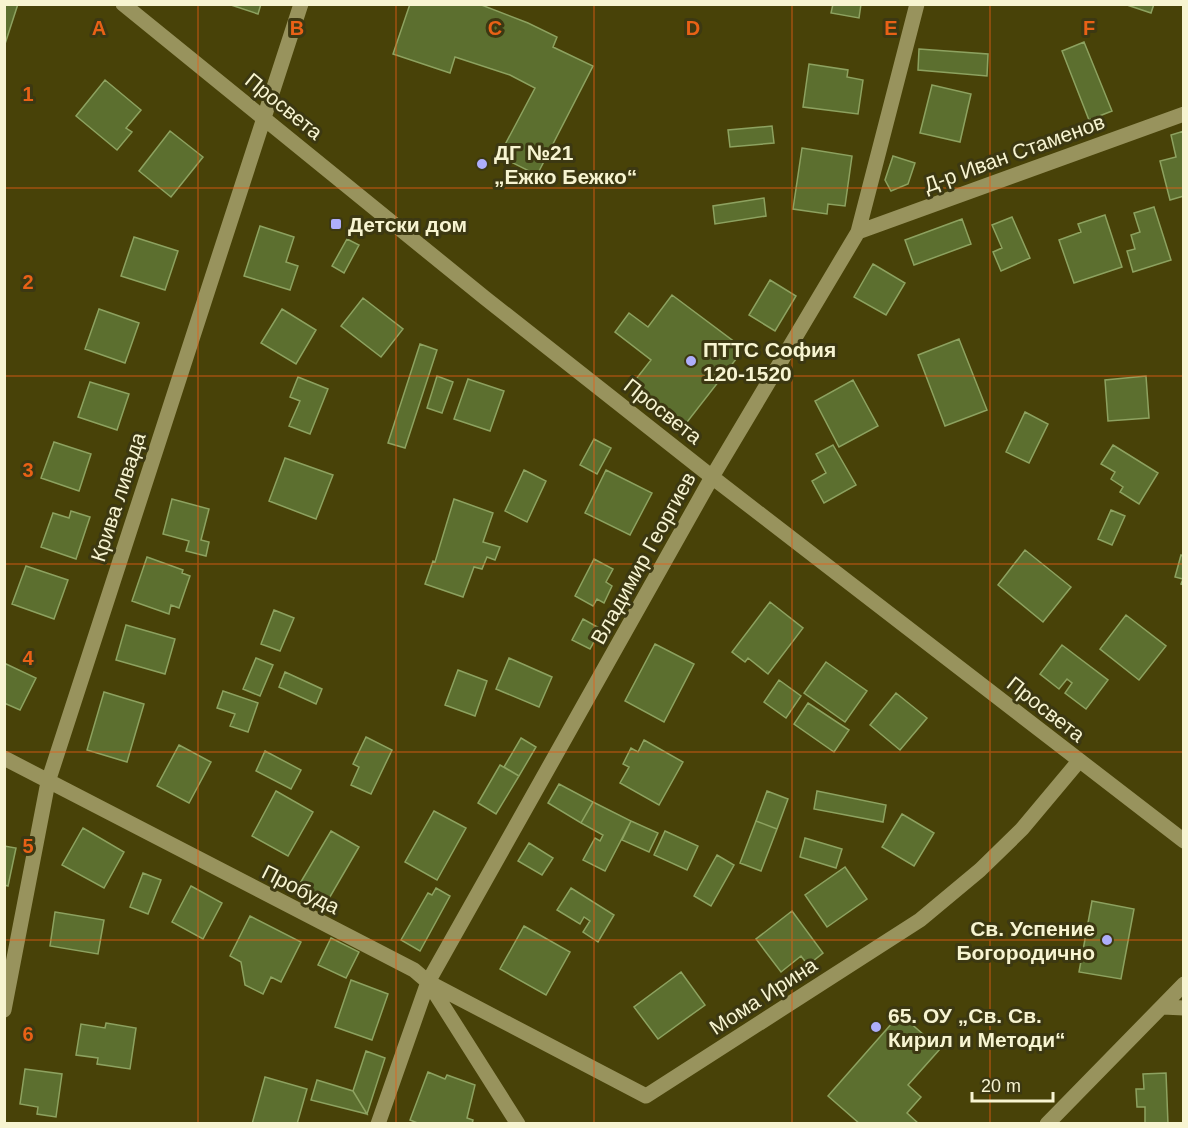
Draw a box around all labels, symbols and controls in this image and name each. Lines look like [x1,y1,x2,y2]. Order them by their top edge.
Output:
text: A [92,17,106,39]
text: B [290,17,304,39]
text: C [488,17,502,39]
text: D [686,17,700,39]
text: E [884,17,898,39]
text: F [1083,17,1095,39]
street label: Просвета [241,68,327,144]
text: 1 [22,83,34,105]
street label: Д-р Иван Стаменов [920,110,1108,196]
place label: ДГ №21 „Ежко Бежко“ [494,141,637,188]
marker: ДГ №21 „Ежко Бежко“ [475,157,489,171]
place label: Детски дом [348,213,467,236]
marker: Детски дом [329,217,343,231]
text: 2 [22,271,34,293]
place label: ПТТС София 120-1520 [703,338,836,385]
marker: ПТТС София 120-1520 [684,354,698,368]
street label: Просвета [620,374,707,449]
street label: Крива ливада [86,429,150,565]
text: 3 [22,459,34,481]
street label: Владимир Георгиев [586,468,700,648]
text: 4 [22,647,34,669]
street label: Просвета [1003,672,1090,747]
text: 5 [22,835,34,857]
street label: Пробуда [258,860,344,918]
place label: Св. Успение Богородично [956,917,1095,964]
marker: Св. Успение Богородично [1100,933,1114,947]
street label: Мома Ирина [705,953,821,1039]
place label: 65. ОУ „Св. Св. Кирил и Методи“ [888,1004,1066,1051]
marker: 65. ОУ „Св. Св. Кирил и Методи“ [869,1020,883,1034]
text: 6 [22,1023,34,1045]
scale bar [972,1065,1053,1103]
text: 20 m [981,1076,1021,1096]

